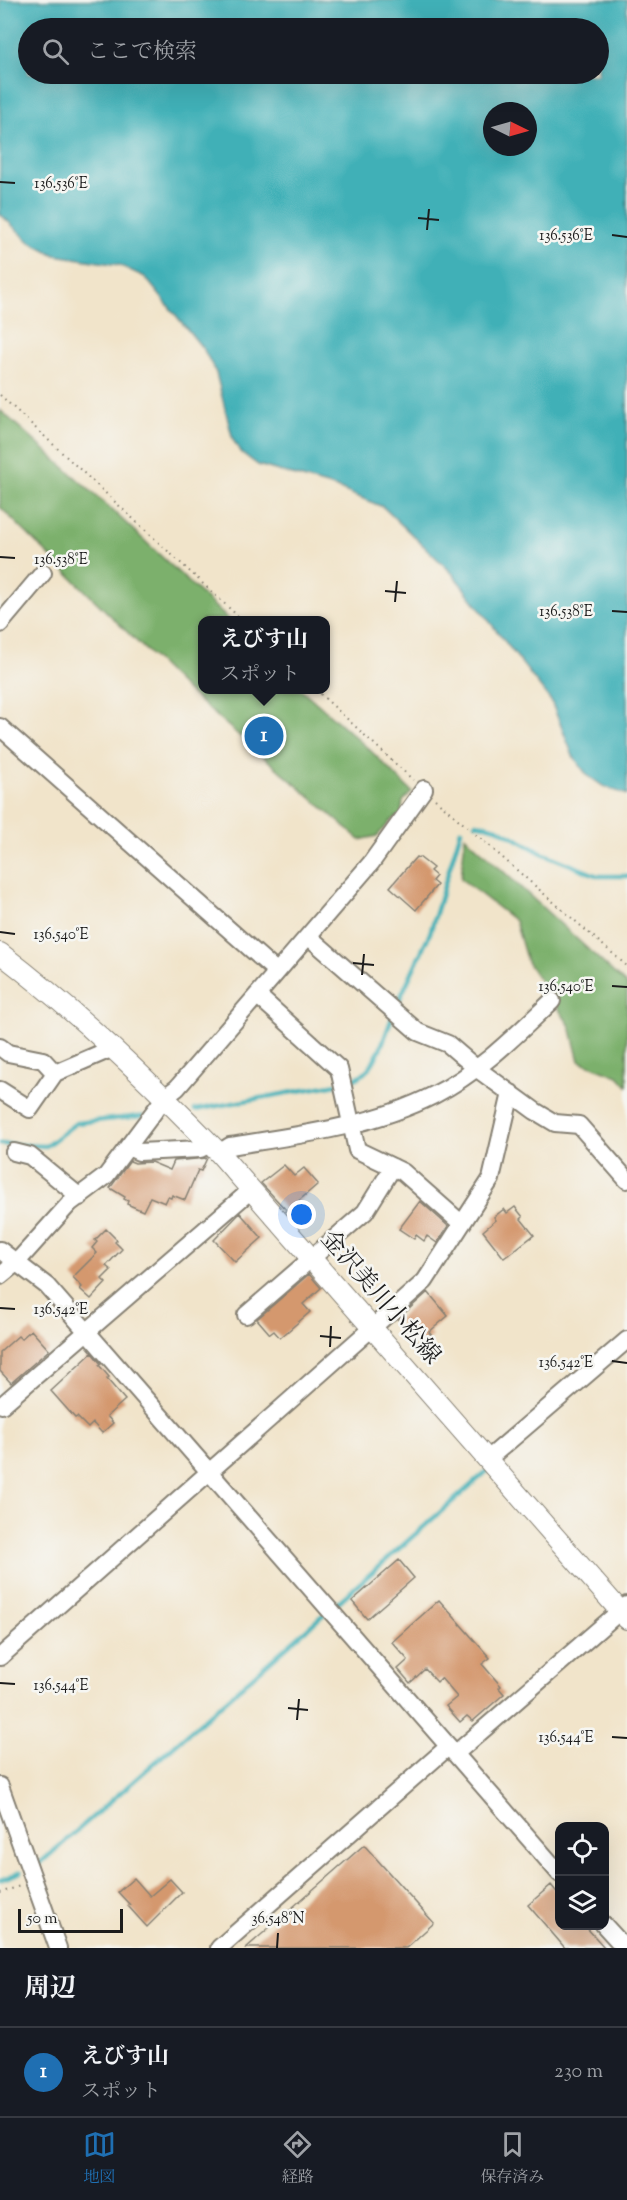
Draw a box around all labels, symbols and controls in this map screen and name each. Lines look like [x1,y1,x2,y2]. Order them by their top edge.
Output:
search box [18,18,609,84]
icon: search [39,35,72,68]
text: ここで検索 [87,37,197,69]
north arrow [483,102,537,156]
text: 136.536°E [34,174,88,195]
text: 136.536°E [539,226,593,247]
text: 136.538°E [34,550,88,571]
text: 136.538°E [539,602,593,623]
popup [198,616,330,694]
text: えびす山 [220,625,308,657]
text: スポット [220,661,300,690]
pin: 1 [244,714,284,758]
text: 136.540°E [33,925,89,946]
text: 136.540°E [538,977,594,998]
your location [287,1200,316,1229]
street label: 金沢美川小松線 [312,1223,448,1373]
text: 136.542°E [34,1300,88,1321]
text: 136.542°E [539,1353,593,1374]
text: 136.544°E [33,1676,89,1697]
text: 136.544°E [538,1728,594,1749]
map controls [555,1822,609,1930]
button: locate [555,1822,609,1876]
button: layers [555,1876,609,1930]
scale bar [18,1906,123,1934]
text: 50 m [27,1908,58,1931]
text: 36.548°N [252,1909,304,1930]
text: 周辺 [24,1971,76,2008]
text: えびす山 [81,2042,169,2074]
text: 1 [40,2058,47,2087]
text: 230 m [554,2058,603,2087]
text: スポット [81,2078,161,2107]
tab: 地図 [83,2128,116,2190]
tab: 経路 [281,2128,314,2190]
tab: 保存済み [480,2128,544,2190]

